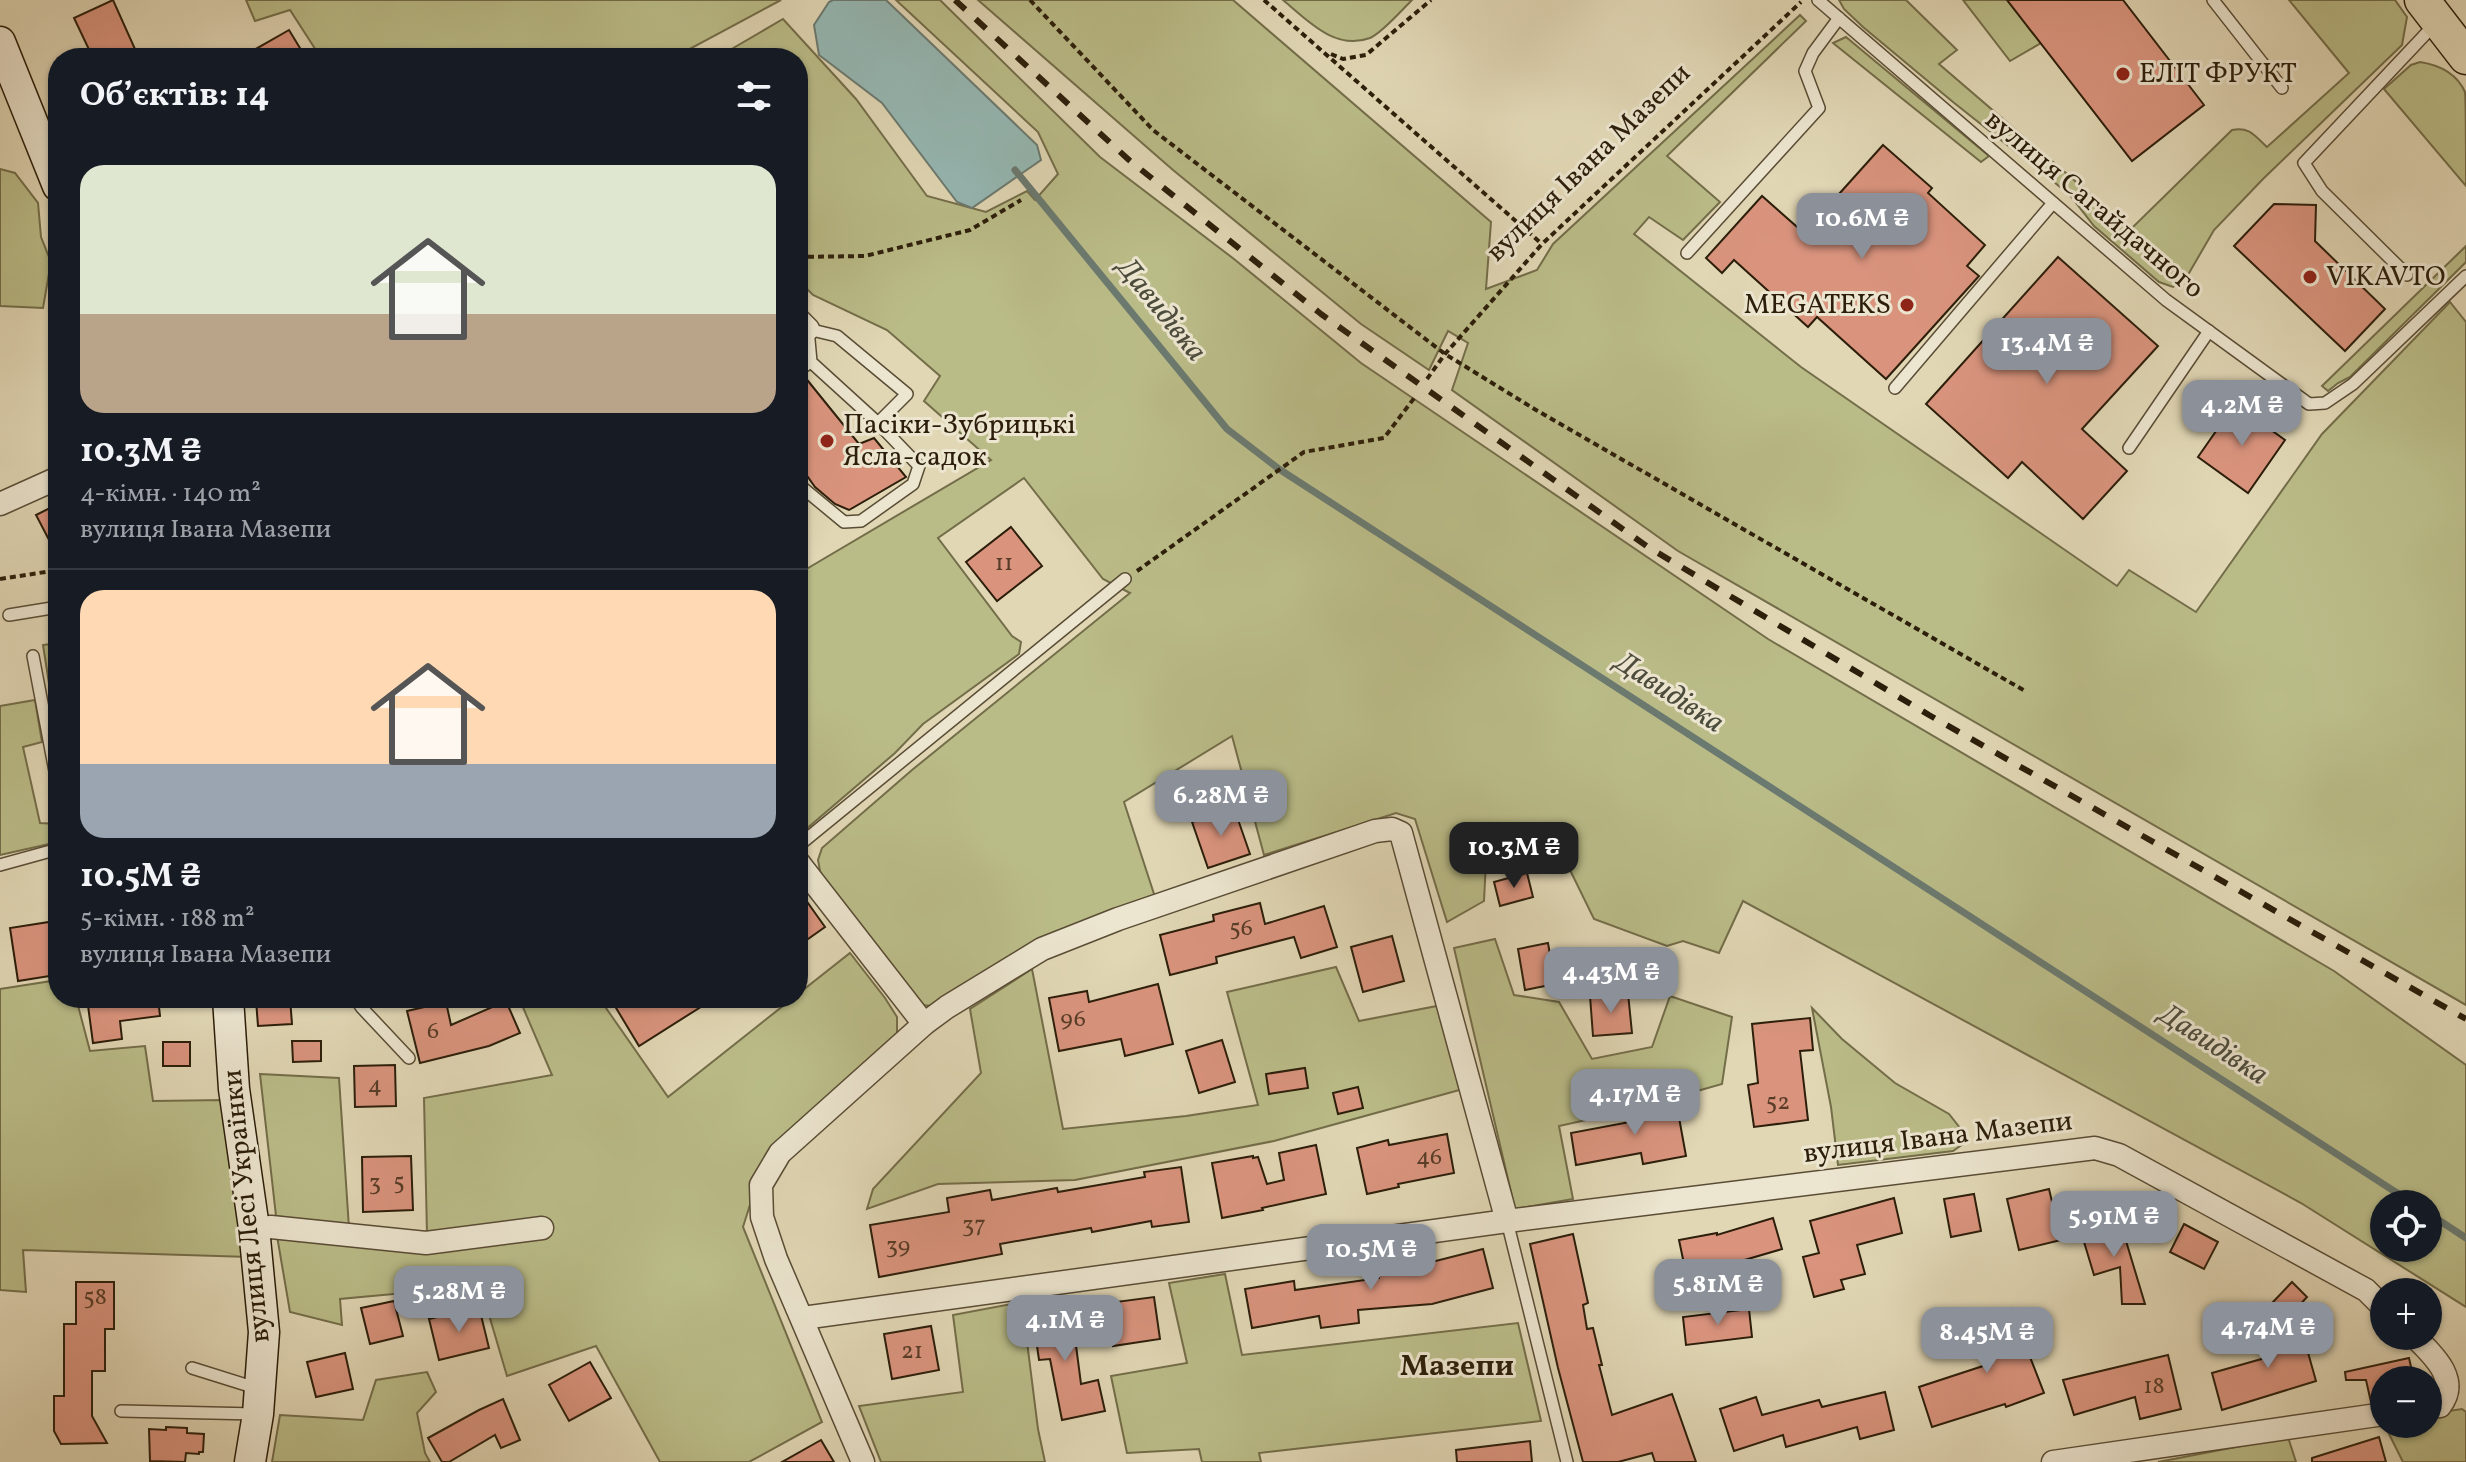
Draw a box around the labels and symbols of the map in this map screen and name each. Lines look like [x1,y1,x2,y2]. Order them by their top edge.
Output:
street label: вулиця Івана Мазепи [1478,55,1700,271]
place label: ЕЛІТ ФРУКТ [2139,55,2297,94]
marker: ЕЛІТ ФРУКТ [2114,65,2132,83]
street label: вулиця Сагайдачного [1976,102,2212,308]
pin: 10.6M ₴ [1788,193,1936,261]
water label: Давидівка [1105,248,1216,371]
place label: VIKAVTO [2326,258,2445,297]
marker: VIKAVTO [2301,268,2319,286]
place label: MEGATEKS [1744,286,1891,325]
marker: MEGATEKS [1898,296,1916,314]
pin: 13.4M ₴ [1973,318,2121,386]
pin: 4.2M ₴ [2177,380,2307,448]
place label: Пасіки-Зубрицькі Ясла-садок [843,406,1076,477]
marker: Пасіки-Зубрицькі Ясла-садок [818,432,836,450]
house number: 11 [995,547,1013,581]
water label: Давидівка [1604,641,1732,744]
pin: 6.28M ₴ [1147,770,1295,838]
pin: 10.3M ₴ [1440,822,1588,890]
house number: 56 [1229,912,1253,946]
pin: 4.43M ₴ [1537,947,1685,1015]
water label: Давидівка [2148,993,2276,1096]
house number: 96 [1060,1003,1086,1037]
house number: 6 [427,1015,439,1049]
street label: вулиця Лесі Українки [213,1067,281,1345]
house number: 4 [368,1069,382,1103]
pin: 4.17M ₴ [1561,1069,1709,1137]
house number: 52 [1766,1086,1790,1120]
street label: вулиця Івана Мазепи [1801,1102,2075,1174]
house number: 46 [1416,1141,1442,1175]
house number: 5 [393,1166,405,1200]
house number: 3 [369,1167,381,1201]
pin: 5.91M ₴ [2040,1191,2188,1259]
house number: 37 [962,1209,986,1243]
pin: 10.5M ₴ [1297,1224,1445,1292]
house number: 39 [886,1230,910,1264]
pin: 5.81M ₴ [1644,1259,1792,1327]
pin: 5.28M ₴ [385,1266,533,1334]
house number: 58 [83,1281,107,1315]
pin: 4.1M ₴ [1000,1295,1130,1363]
pin: 4.74M ₴ [2194,1302,2342,1370]
pin: 8.45M ₴ [1913,1307,2061,1375]
house number: 21 [901,1335,923,1369]
district label: Мазепи [1400,1346,1514,1388]
house number: 18 [2143,1370,2165,1404]

